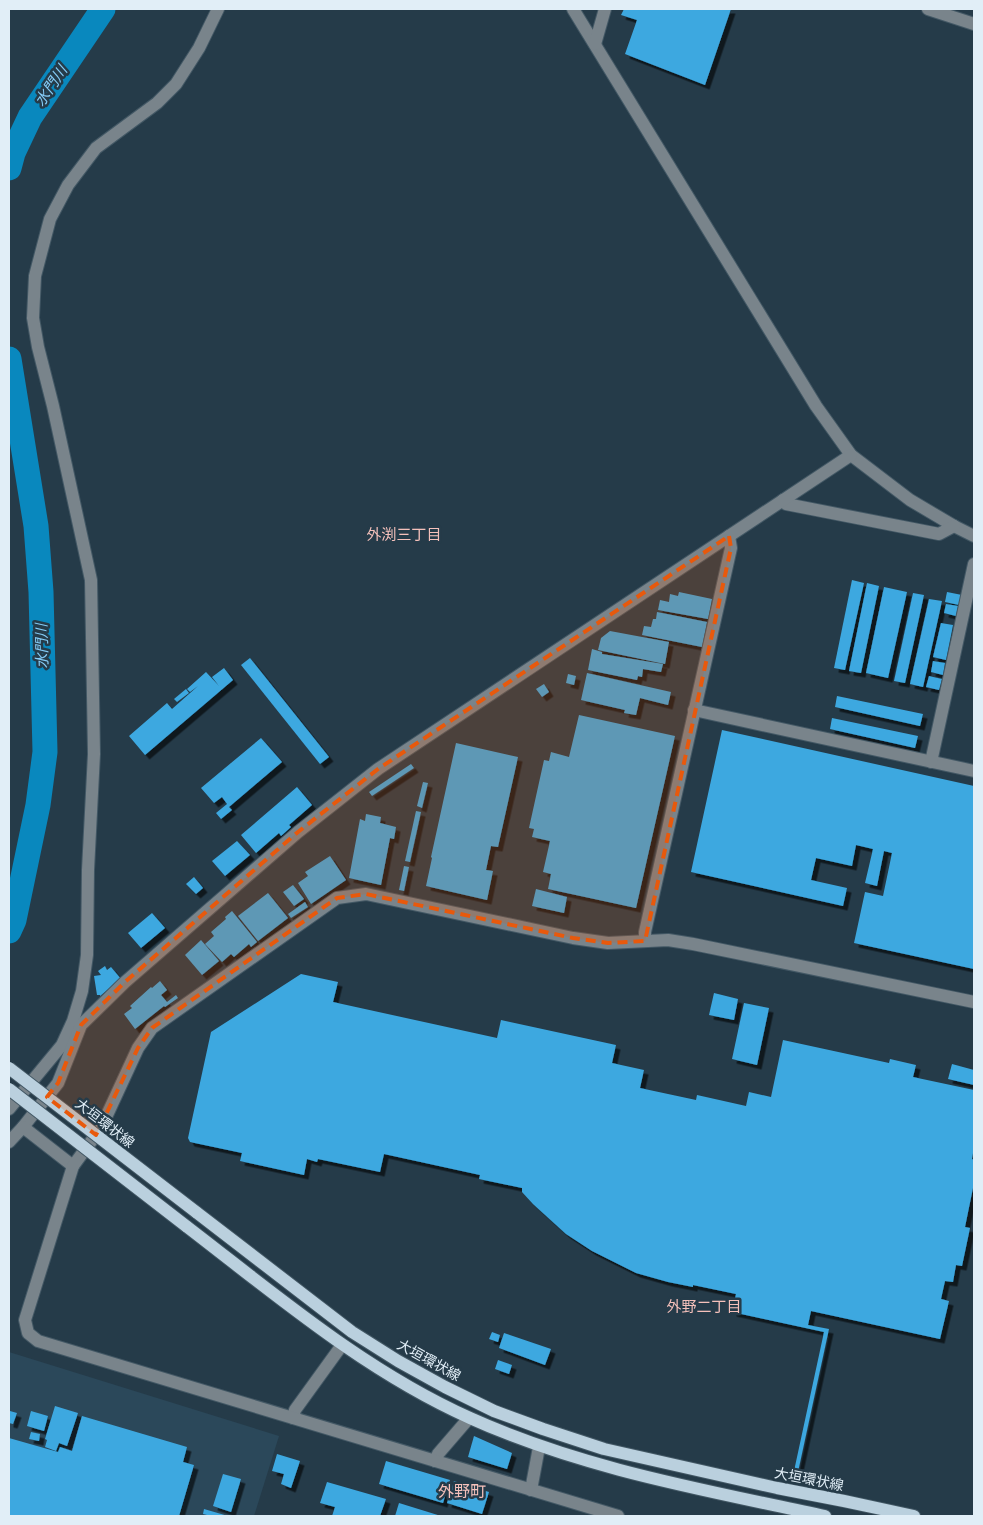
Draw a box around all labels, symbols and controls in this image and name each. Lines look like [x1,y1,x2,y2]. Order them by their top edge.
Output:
water label: 水門川 [29,60,73,110]
district label: 外渕三丁目 [366,524,442,545]
water label: 水門川 [31,621,52,669]
street label: 大垣環状線 [72,1094,138,1152]
district label: 外野二丁目 [666,1296,742,1317]
street label: 大垣環状線 [394,1335,464,1385]
street label: 大垣環状線 [773,1463,845,1495]
district label: 外野町 [438,1480,486,1502]

